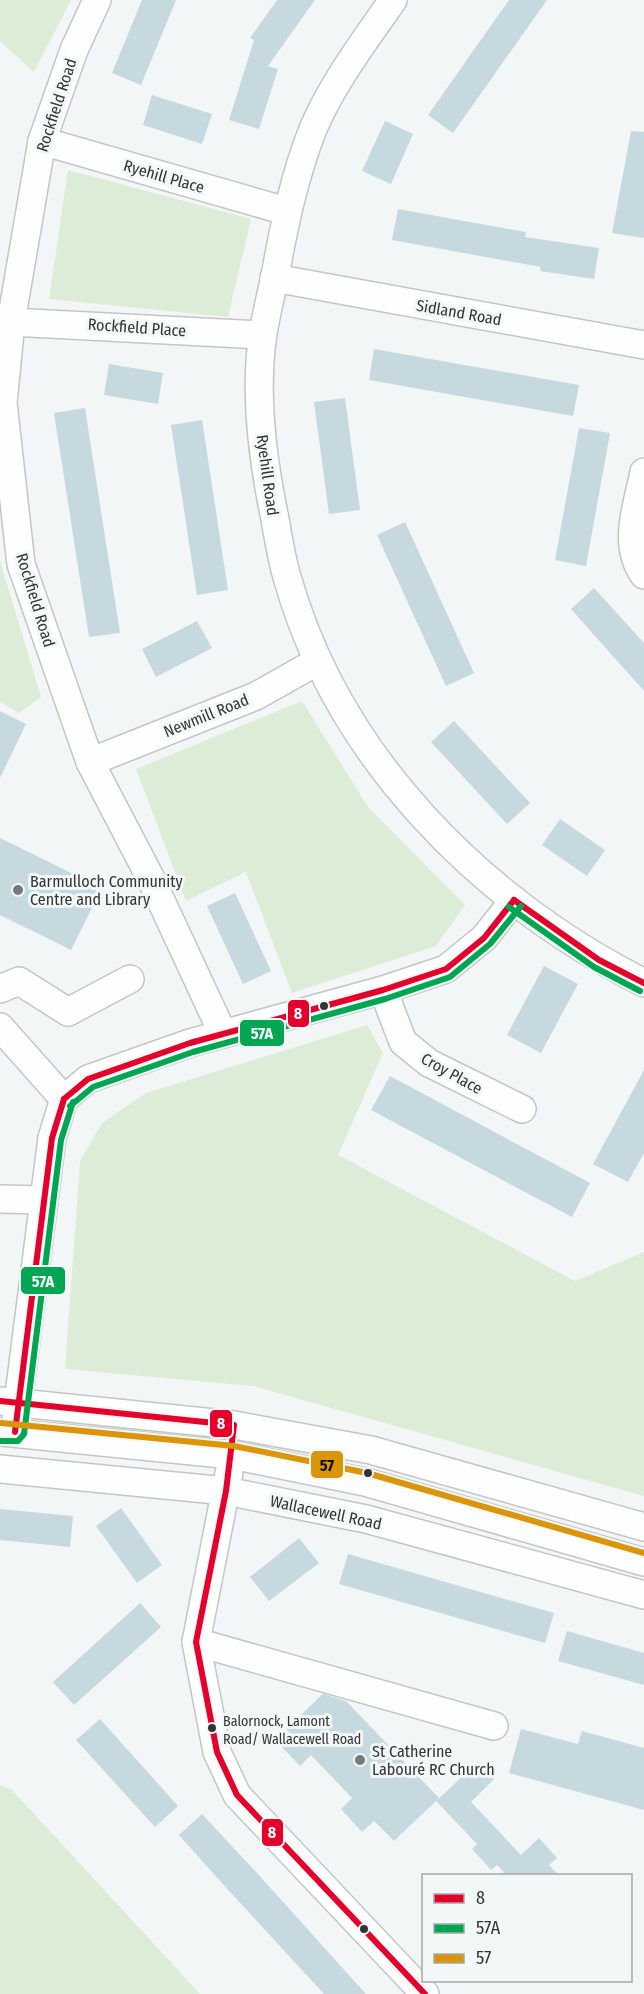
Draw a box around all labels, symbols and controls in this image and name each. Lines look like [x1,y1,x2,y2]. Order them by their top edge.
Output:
street label: Rockfield Road [32,56,81,154]
street label: Ryehill Place [121,156,206,197]
street label: Sidland Road [415,296,503,329]
street label: Rockfield Place [87,315,187,340]
street label: Ryehill Road [252,433,283,517]
street label: Rockfield Road [12,551,59,649]
street label: Newmill Road [161,690,251,741]
place label: Barmulloch Community Centre and Library [30,872,184,909]
marker: Barmulloch Community Centre and Library [11,883,25,897]
line badge: 8 [287,999,310,1028]
unlabelled marker [318,1000,330,1012]
text: 8 [294,1004,303,1023]
line badge: 57A [239,1019,285,1047]
text: 57A [251,1024,274,1043]
street label: Croy Place [418,1049,486,1098]
line badge: 57A [20,1266,66,1295]
text: 57A [32,1272,55,1291]
line badge: 8 [209,1409,233,1438]
text: 8 [217,1414,226,1433]
line badge: 57 [310,1450,344,1479]
text: 57 [320,1456,334,1475]
unlabelled marker [362,1467,374,1479]
street label: Wallacewell Road [268,1491,383,1534]
place label: Balornock, Lamont Road/ Wallacewell Road [223,1713,361,1748]
marker: Balornock, Lamont Road/ Wallacewell Road [206,1722,218,1734]
place label: St Catherine Labouré RC Church [372,1742,495,1779]
marker: St Catherine Labouré RC Church [353,1753,367,1767]
line badge: 8 [261,1818,284,1847]
text: 8 [268,1823,277,1842]
legend [422,1874,632,1982]
text: 8 [476,1887,485,1909]
text: 57A [476,1917,501,1939]
unlabelled marker [358,1923,370,1935]
text: 57 [476,1947,491,1969]

